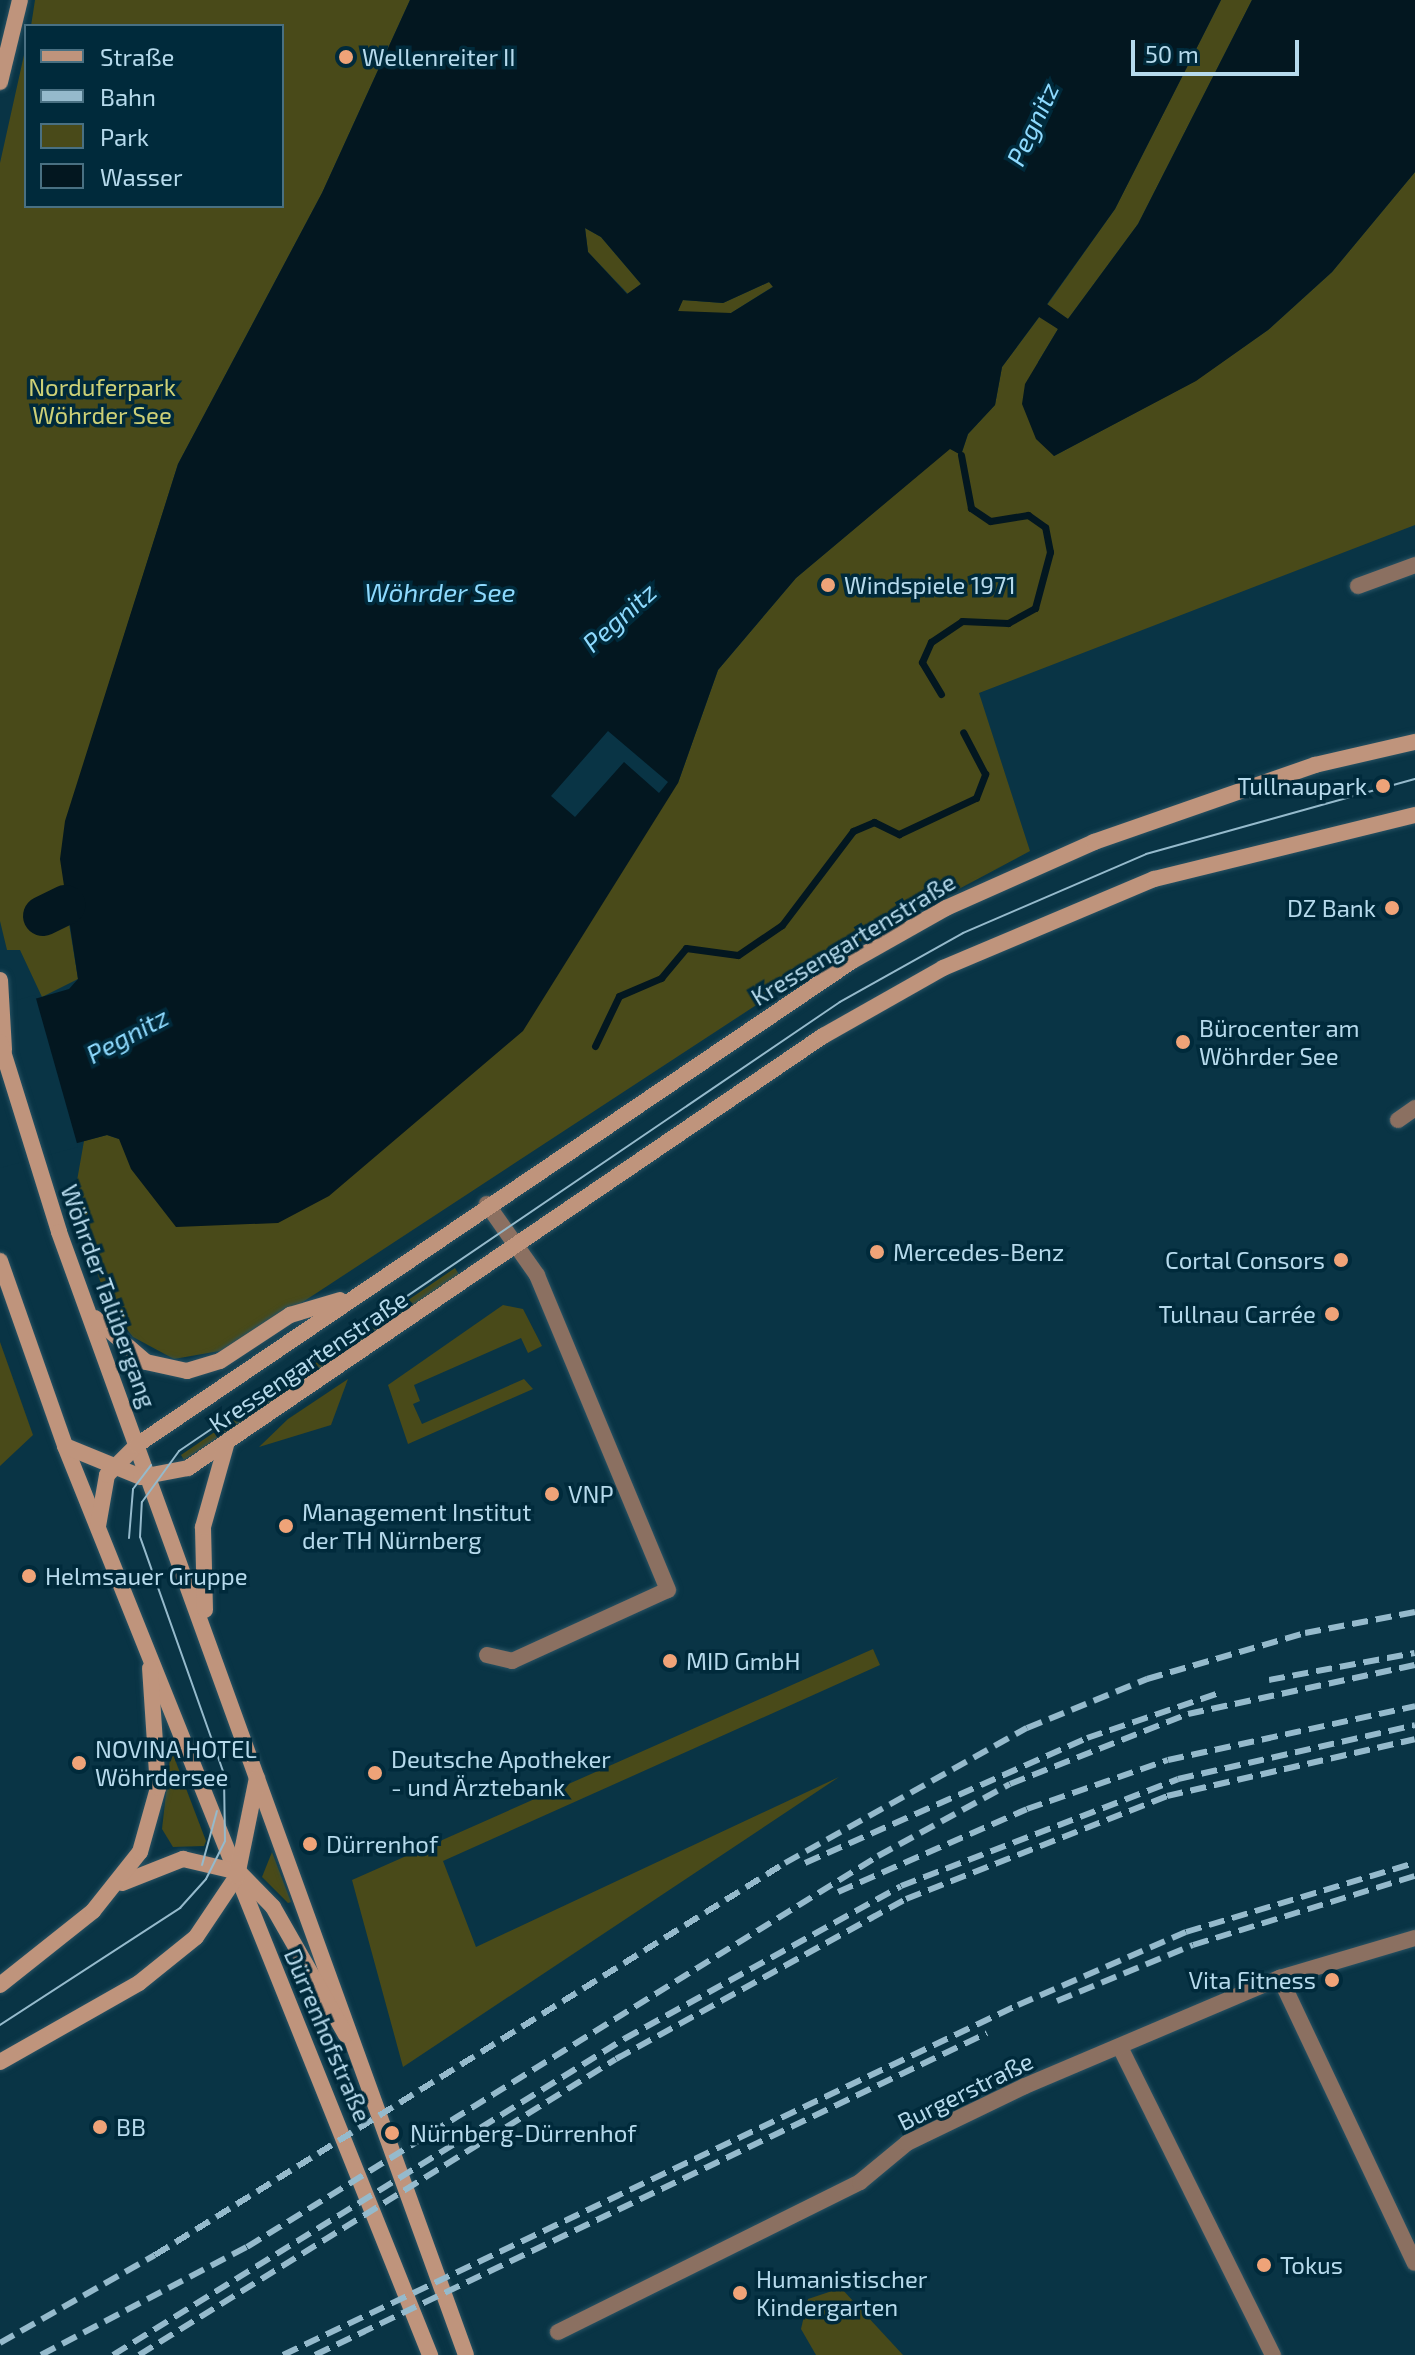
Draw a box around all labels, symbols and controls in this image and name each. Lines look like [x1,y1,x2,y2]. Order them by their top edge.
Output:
legend [24,24,284,208]
scale bar [1135,24,1303,74]
text: 50 m [1145,39,1199,68]
text: Straße [100,42,174,71]
place label: Wellenreiter II [362,43,516,71]
marker: Wellenreiter II [337,48,355,66]
water label: Pegnitz [999,77,1065,171]
text: Bahn [100,82,156,111]
text: Park [100,122,149,151]
text: Wasser [100,162,183,191]
park label: Norduferpark Wöhrder See [28,373,176,429]
place label: Windspiele 1971 [844,571,1016,599]
water label: Wöhrder See [364,576,516,608]
water label: Pegnitz [576,576,662,658]
marker: Windspiele 1971 [819,576,837,594]
place label: Tullnaupark [1238,772,1367,800]
marker: Tullnaupark [1374,777,1392,795]
street label: Kressengartenstraße [746,867,960,1011]
place label: DZ Bank [1287,894,1376,922]
marker: DZ Bank [1383,899,1401,917]
water label: Pegnitz [81,1000,173,1070]
place label: Bürocenter am Wöhrder See [1199,1014,1360,1070]
marker: Bürocenter am Wöhrder See [1174,1033,1192,1051]
street label: Wöhrder Talübergang [55,1180,163,1412]
place label: Mercedes-Benz [893,1238,1064,1266]
marker: Mercedes-Benz [868,1243,886,1261]
place label: Cortal Consors [1164,1246,1325,1274]
marker: Cortal Consors [1332,1251,1350,1269]
street label: Kressengartenstraße [203,1284,413,1438]
place label: Tullnau Carrée [1159,1300,1316,1328]
marker: Tullnau Carrée [1323,1305,1341,1323]
place label: VNP [568,1480,614,1508]
marker: VNP [543,1485,561,1503]
place label: Management Institut der TH Nürnberg [302,1498,531,1554]
marker: Management Institut der TH Nürnberg [277,1517,295,1535]
place label: Helmsauer Gruppe [45,1562,248,1590]
marker: Helmsauer Gruppe [20,1567,38,1585]
place label: MID GmbH [686,1647,800,1675]
marker: MID GmbH [661,1652,679,1670]
place label: NOVINA HOTEL Wöhrdersee [95,1735,257,1791]
place label: Deutsche Apotheker - und Ärztebank [391,1745,612,1801]
marker: NOVINA HOTEL Wöhrdersee [70,1754,88,1772]
marker: Deutsche Apotheker - und Ärztebank [366,1764,384,1782]
place label: Dürrenhof [326,1830,438,1858]
marker: Dürrenhof [301,1835,319,1853]
street label: Dürrenhofstraße [279,1944,377,2126]
place label: Vita Fitness [1189,1966,1316,1994]
marker: Vita Fitness [1323,1971,1341,1989]
street label: Burgerstraße [893,2046,1037,2136]
place label: BB [116,2113,146,2141]
marker: BB [91,2118,109,2136]
place label: Nürnberg-Dürrenhof [410,2119,636,2147]
marker: Nürnberg-Dürrenhof [381,2122,403,2144]
place label: Tokus [1280,2251,1343,2279]
marker: Tokus [1255,2256,1273,2274]
place label: Humanistischer Kindergarten [756,2265,927,2321]
marker: Humanistischer Kindergarten [731,2284,749,2302]

